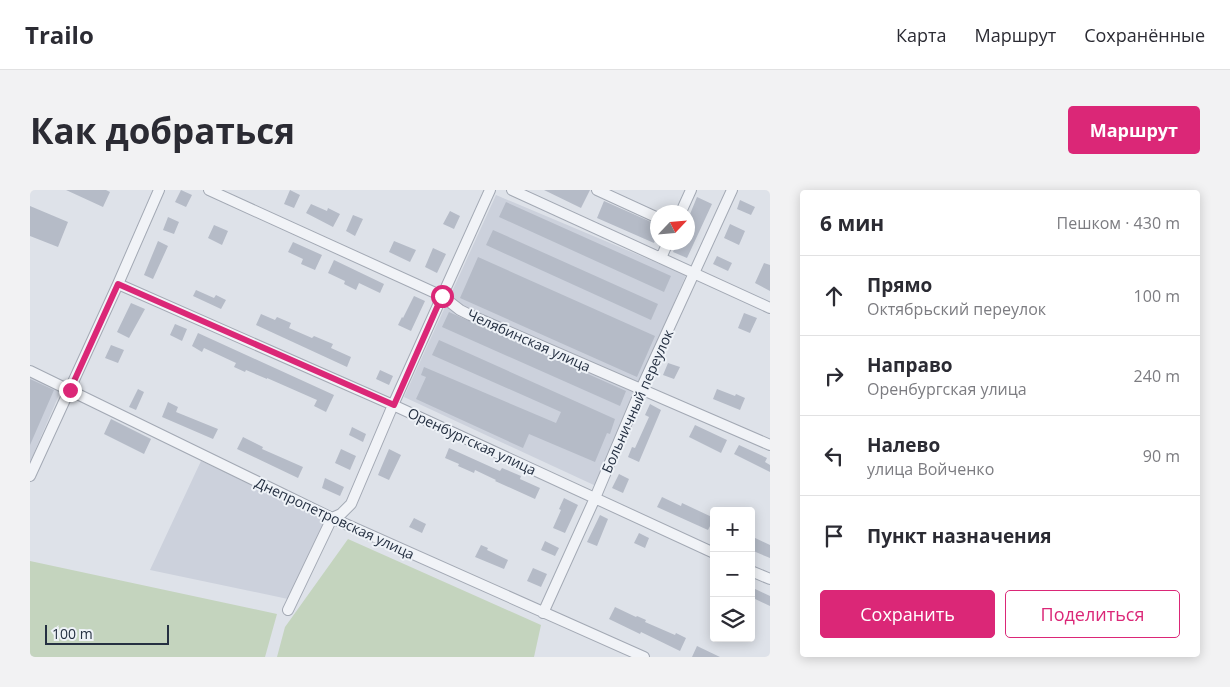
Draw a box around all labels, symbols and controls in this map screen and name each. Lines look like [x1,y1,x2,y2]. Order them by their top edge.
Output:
text: Trailo [25,18,94,51]
text: Карта [896,23,946,47]
text: Маршрут [974,23,1056,47]
text: Сохранённые [1084,23,1205,47]
button: Маршрут [1068,106,1200,154]
text: Как добраться [30,107,295,154]
north arrow [650,205,695,250]
text: 6 мин [820,209,884,237]
text: Пешком · 430 m [1057,212,1180,234]
text: Прямо [867,272,932,298]
icon: ahead [820,282,848,310]
route start [431,285,454,308]
text: 100 m [1134,285,1180,307]
text: Октябрьский переулок [867,298,1046,320]
street label: Челябинская улица [464,304,594,376]
street label: Больничный переулок [597,325,678,476]
text: Направо [867,352,953,378]
icon: right [820,362,848,390]
text: 240 m [1134,365,1180,387]
text: Оренбургская улица [867,378,1027,400]
route end [59,379,82,402]
street label: Оренбургская улица [405,403,539,479]
text: Налево [867,432,940,458]
icon: left [820,442,848,470]
text: 90 m [1143,445,1180,467]
text: улица Войченко [867,458,994,480]
street label: Днепропетровская улица [252,473,418,563]
map controls [710,507,755,642]
button: + [710,507,755,552]
icon: arrive [820,522,848,550]
text: Пункт назначения [867,523,1052,549]
button: − [710,552,755,597]
button: Сохранить [820,590,995,638]
button: Поделиться [1005,590,1180,638]
button: layers [710,597,755,642]
scale bar [45,622,169,645]
text: 100 m [52,624,93,643]

